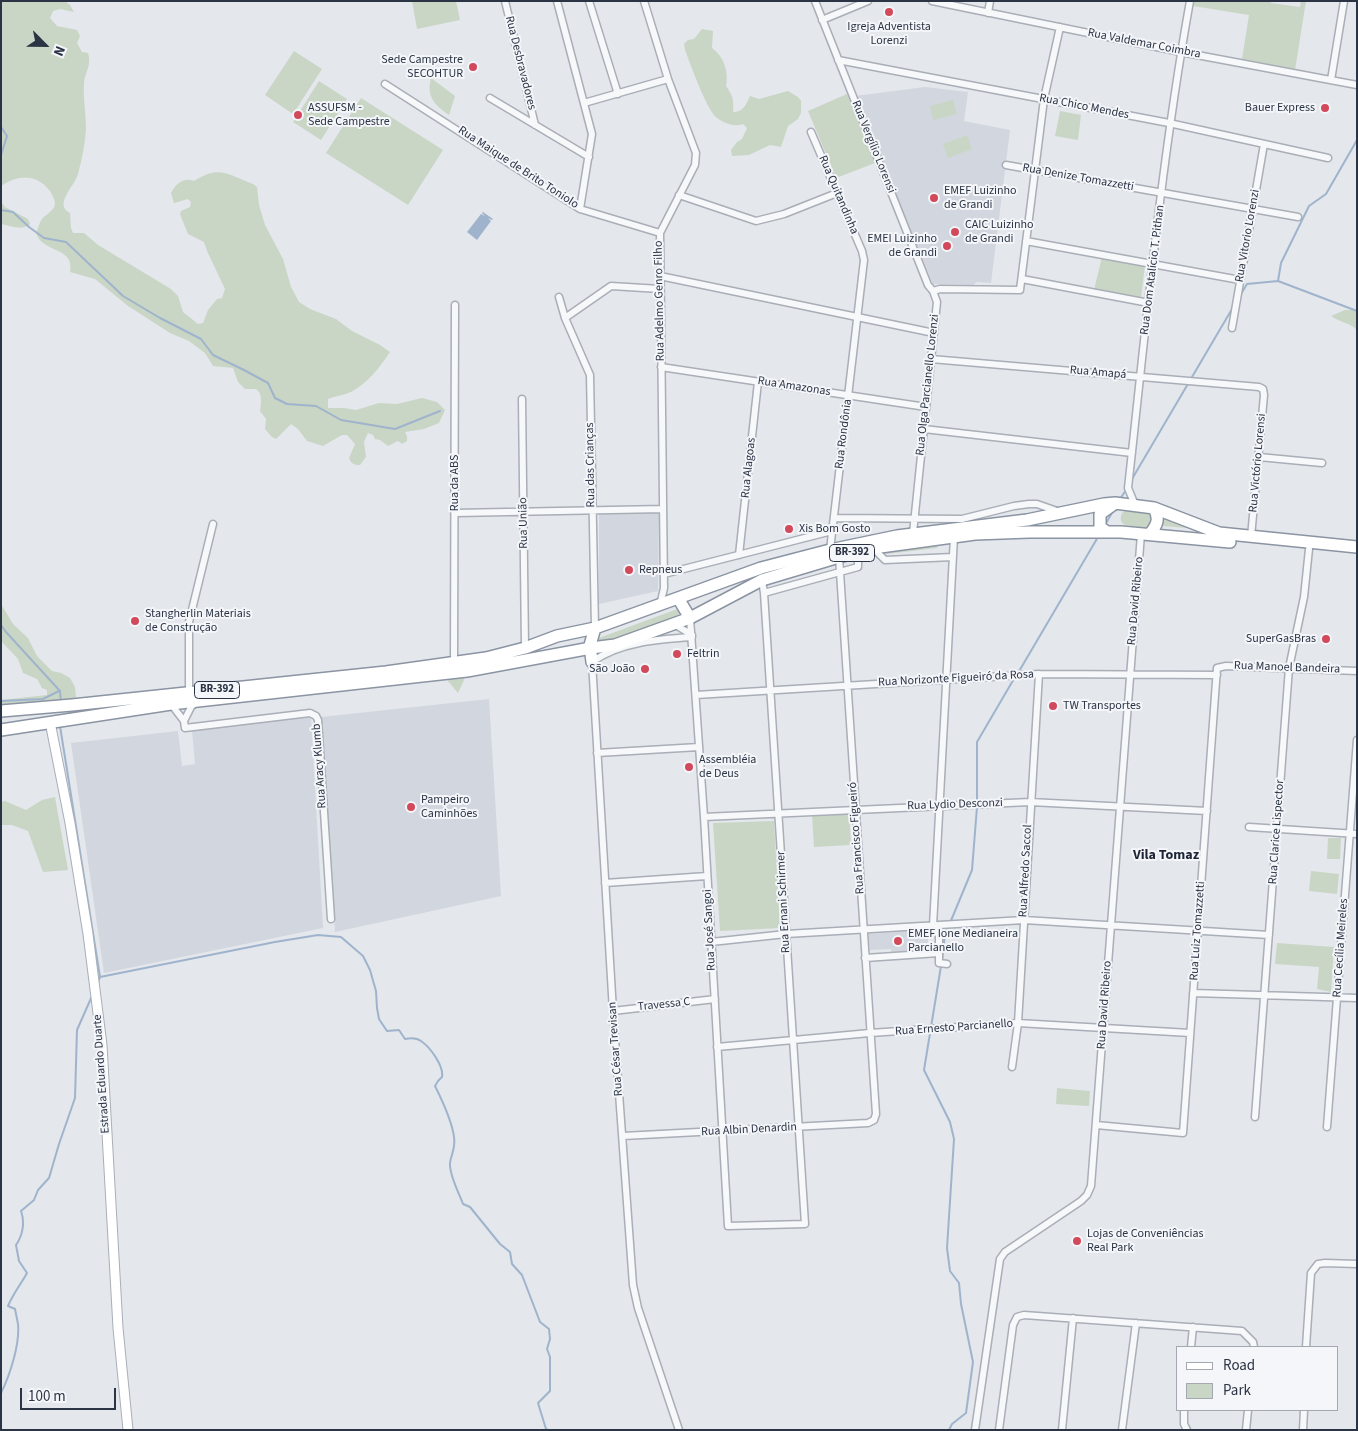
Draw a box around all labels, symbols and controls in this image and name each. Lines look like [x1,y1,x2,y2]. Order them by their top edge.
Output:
marker: Igreja Adventista Lorenzi [883,6,895,18]
street label: Rua Desbravadores [501,15,539,111]
north arrow [20,20,70,70]
place label: Igreja Adventista Lorenzi [847,20,931,48]
street label: Rua Valdemar Coimbra [1086,26,1202,62]
text: N [48,43,70,59]
place label: Sede Campestre SECOHTUR [381,53,463,81]
marker: Sede Campestre SECOHTUR [467,61,479,73]
street label: Rua Chico Mendes [1038,91,1130,123]
street label: Rua Vergílio Lorensi [848,99,898,195]
place label: ASSUFSM - Sede Campestre [308,101,390,129]
place label: Bauer Express [1245,101,1315,115]
marker: Bauer Express [1319,102,1331,114]
marker: ASSUFSM - Sede Campestre [292,109,304,121]
street label: Rua Maique de Brito Toniolo [455,124,581,212]
street label: Rua Quitandinha [815,153,861,237]
street label: Rua Denize Tomazzetti [1021,161,1135,195]
place label: EMEF Luizinho de Grandi [944,184,1017,212]
street label: Rua Vitorio Lorenzi [1233,188,1263,284]
marker: EMEF Luizinho de Grandi [928,192,940,204]
street label: Rua Dom Atalício T. Pithan [1138,204,1168,336]
place label: CAIC Luizinho de Grandi [965,218,1034,246]
marker: CAIC Luizinho de Grandi [949,226,961,238]
place label: EMEI Luizinho de Grandi [867,232,937,260]
marker: EMEI Luizinho de Grandi [941,240,953,252]
street label: Rua Adelmo Genro Filho [652,241,668,361]
street label: Rua Olga Parcianello Lorenzi [913,313,943,457]
street label: Rua Amapá [1069,363,1127,383]
street label: Rua Amazonas [757,374,831,400]
street label: Rua Rondônia [833,398,855,470]
street label: Rua Victório Lorensi [1246,413,1270,513]
street label: Rua das Crianças [583,422,599,508]
street label: Rua Alagoas [739,437,759,499]
street label: Rua da ABS [448,455,462,511]
street label: Rua União [516,497,532,549]
place label: Xis Bom Gosto [799,522,871,536]
marker: Xis Bom Gosto [783,523,795,535]
road number: BR-392 [830,544,874,562]
street label: Rua David Ribeiro [1125,556,1147,646]
place label: Repneus [639,563,682,577]
marker: Repneus [623,564,635,576]
place label: Stangherlin Materiais de Construção [145,607,251,635]
marker: Stangherlin Materiais de Construção [129,615,141,627]
place label: SuperGasBras [1246,632,1316,646]
marker: SuperGasBras [1320,633,1332,645]
place label: Feltrin [687,647,720,661]
marker: Feltrin [671,648,683,660]
street label: Rua Manoel Bandeira [1234,659,1340,677]
place label: São João [589,662,635,676]
marker: São João [639,663,651,675]
street label: Rua Norizonte Figueiró da Rosa [878,668,1034,690]
road number: BR-392 [194,682,240,698]
place label: TW Transportes [1063,699,1141,713]
marker: TW Transportes [1047,700,1059,712]
street label: Rua Aracy Klumb [310,723,330,809]
place label: Assembléia de Deus [699,753,756,781]
marker: Assembléia de Deus [683,761,695,773]
street label: Rua Clarice Lispector [1266,779,1288,885]
street label: Rua Francisco Figueiró [846,781,868,895]
place label: Pampeiro Caminhões [421,793,477,821]
street label: Rua Lydio Desconzi [907,796,1003,814]
marker: Pampeiro Caminhões [405,801,417,813]
street label: Rua Alfredo Saccol [1016,824,1036,918]
district label: Vila Tomaz [1133,848,1199,864]
street label: Rua Ernani Schirmer [774,850,794,954]
street label: Rua Luiz Tomazzetti [1187,881,1209,981]
street label: Rua José Sangoi [701,889,719,971]
street label: Rua Cecília Meireles [1330,898,1352,998]
place label: EMEF Ione Medianeira Parcianello [908,927,1018,955]
marker: EMEF Ione Medianeira Parcianello [892,935,904,947]
street label: Rua David Ribeiro [1095,960,1115,1050]
street label: Travessa C [637,995,691,1015]
street label: Rua César Trevisan [606,1001,626,1097]
street label: Estrada Eduardo Duarte [91,1014,113,1134]
street label: Rua Ernesto Parcianello [894,1017,1014,1039]
street label: Rua Albin Denardin [701,1120,797,1140]
place label: Lojas de Conveniências Real Park [1087,1227,1204,1255]
marker: Lojas de Conveniências Real Park [1071,1235,1083,1247]
legend [1176,1346,1338,1411]
text: Road [1223,1355,1255,1376]
scale bar [22,1378,119,1410]
text: Park [1223,1380,1251,1401]
text: 100 m [28,1386,66,1407]

